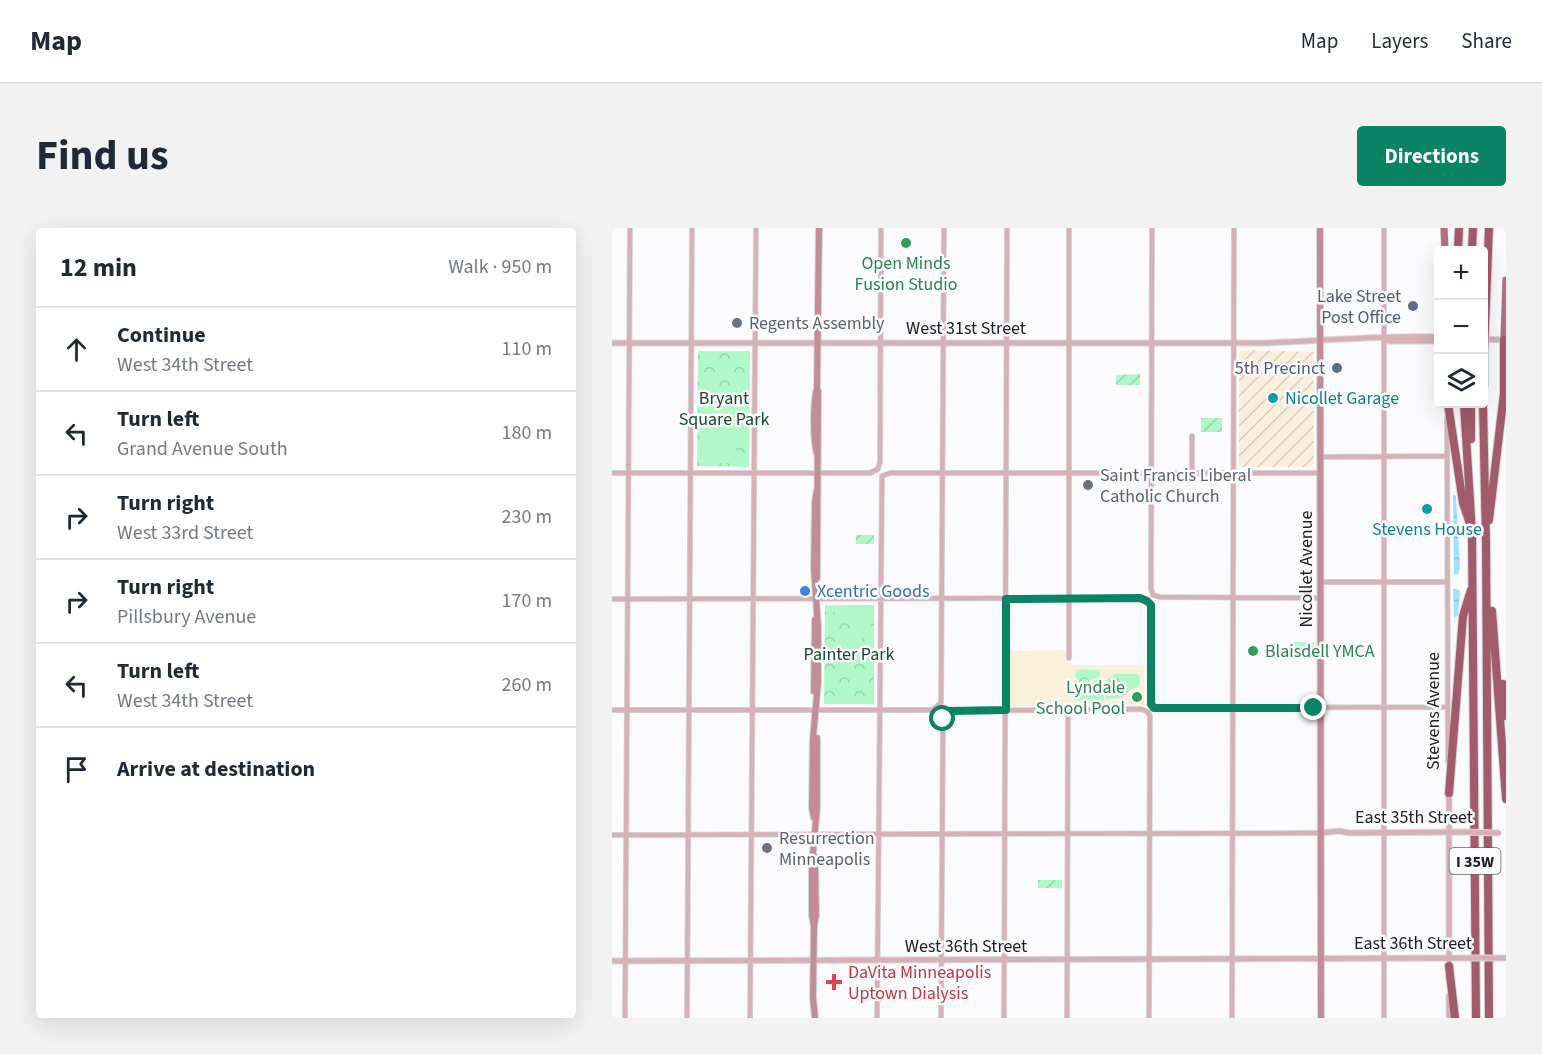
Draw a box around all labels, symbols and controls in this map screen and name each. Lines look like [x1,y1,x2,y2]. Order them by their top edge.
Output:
text: Map [30,21,82,61]
text: Map [1301,26,1338,56]
text: Layers [1371,26,1428,56]
text: Share [1461,26,1512,56]
text: Find us [36,126,169,186]
button: Directions [1357,126,1506,186]
marker: Open Minds Fusion Studio [899,236,913,250]
map controls [1434,246,1488,408]
button: + [1434,246,1488,300]
text: 12 min [60,249,137,286]
place label: Open Minds Fusion Studio [855,251,957,297]
text: Walk · 950 m [448,253,552,281]
place label: Lake Street Post Office [1317,284,1401,330]
marker: Lake Street Post Office [1406,299,1420,313]
button: − [1434,300,1488,354]
place label: Regents Assembly [749,311,885,336]
marker: Regents Assembly [730,316,744,330]
street label: West 31st Street [906,316,1026,341]
text: Continue [117,319,206,351]
icon: ahead [60,333,93,366]
text: 110 m [502,335,552,363]
text: West 34th Street [117,351,253,379]
button: layers [1434,354,1488,408]
place label: 5th Precinct [1235,356,1325,381]
marker: 5th Precinct [1330,361,1344,375]
park label: Bryant Square Park [679,386,769,432]
place label: Nicollet Garage [1285,386,1399,411]
marker: Nicollet Garage [1266,391,1280,405]
text: Turn left [117,403,199,435]
icon: left [60,417,93,450]
text: 180 m [502,419,552,447]
text: Grand Avenue South [117,435,288,463]
place label: Saint Francis Liberal Catholic Church [1100,463,1251,509]
marker: Saint Francis Liberal Catholic Church [1081,478,1095,492]
text: Turn right [117,487,214,519]
icon: right [60,501,93,534]
marker: Stevens House [1420,502,1434,516]
text: 230 m [502,503,552,531]
street label: Nicollet Avenue [1294,511,1319,627]
place label: Stevens House [1372,517,1482,542]
text: West 33rd Street [117,519,253,547]
text: Turn right [117,571,214,603]
place label: Xcentric Goods [817,579,929,604]
marker: Xcentric Goods [798,584,812,598]
icon: right [60,585,93,618]
text: 170 m [502,587,552,615]
text: Pillsbury Avenue [117,603,256,631]
place label: Blaisdell YMCA [1265,639,1375,664]
park label: Painter Park [803,642,895,667]
marker: Blaisdell YMCA [1246,644,1260,658]
street label: Stevens Avenue [1421,652,1446,770]
text: Turn left [117,655,199,687]
icon: left [60,669,93,702]
text: 260 m [502,671,552,699]
place label: Lyndale School Pool [1036,675,1125,721]
text: West 34th Street [117,687,253,715]
marker: Lyndale School Pool [1130,690,1144,704]
route end [1300,694,1326,720]
route start [929,705,955,731]
icon: arrive [60,753,93,786]
text: Arrive at destination [117,753,315,785]
street label: East 35th Street [1355,805,1473,830]
place label: Resurrection Minneapolis [779,826,875,872]
marker: Resurrection Minneapolis [760,841,774,855]
road number: I 35W [1450,848,1500,874]
street label: East 36th Street [1354,931,1472,956]
street label: West 36th Street [905,934,1027,959]
place label: DaVita Minneapolis Uptown Dialysis [848,960,991,1006]
marker: DaVita Minneapolis Uptown Dialysis [825,973,843,991]

